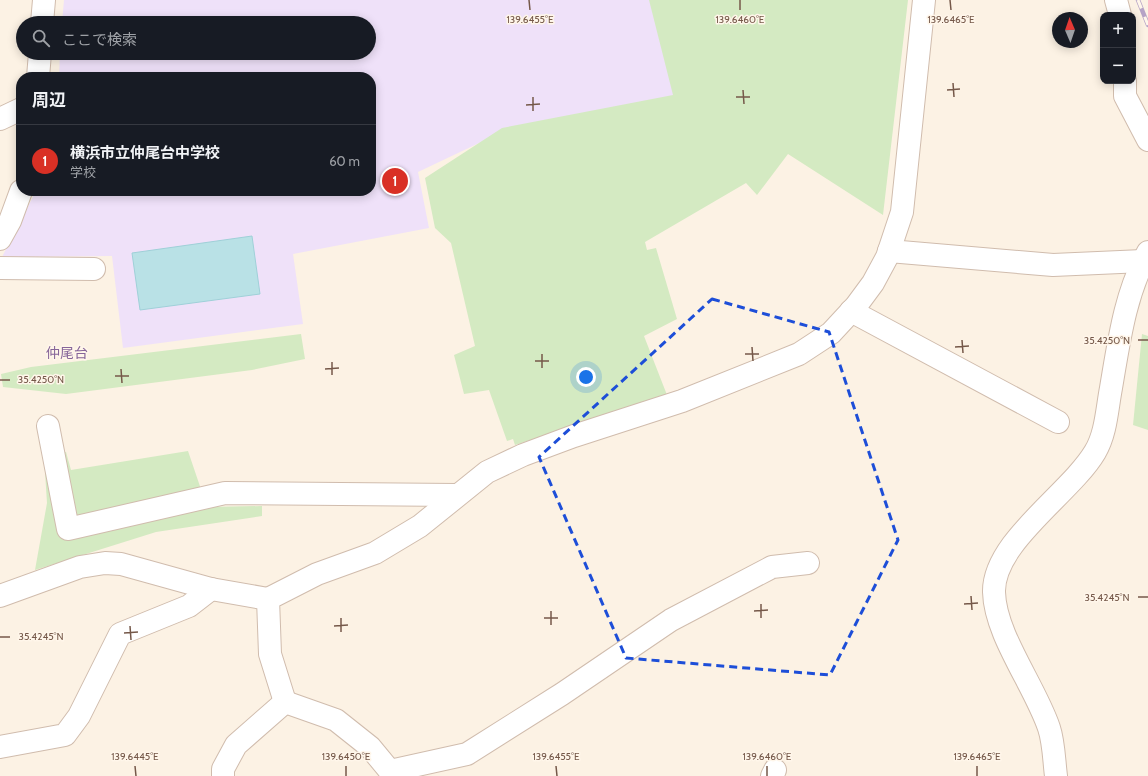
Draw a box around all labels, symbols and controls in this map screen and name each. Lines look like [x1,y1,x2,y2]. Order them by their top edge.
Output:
north arrow [1052,12,1088,48]
map controls [1100,12,1136,84]
button: + [1100,12,1136,48]
text: 139.6455°E [507,13,554,26]
text: 139.6460°E [716,13,765,26]
text: 139.6465°E [927,13,975,26]
search box [16,16,376,60]
icon: search [30,27,52,49]
text: ここで検索 [62,31,137,49]
button: − [1100,48,1136,84]
text: 周辺 [32,90,66,110]
text: 横浜市立仲尾台中学校 [70,144,220,162]
text: 1 [43,153,47,169]
text: 60 m [329,153,360,169]
text: 学校 [70,164,96,180]
pin: 1 [382,166,408,196]
text: 35.4250°N [1084,334,1130,347]
district label: 仲尾台 [46,344,88,362]
your location [576,367,596,387]
text: 35.4250°N [18,373,64,386]
text: 35.4245°N [1084,591,1130,604]
text: 35.4245°N [18,630,64,643]
text: 139.6445°E [111,750,159,763]
text: 139.6450°E [322,750,371,763]
text: 139.6455°E [533,750,580,763]
text: 139.6460°E [743,750,792,763]
text: 139.6465°E [953,750,1001,763]

